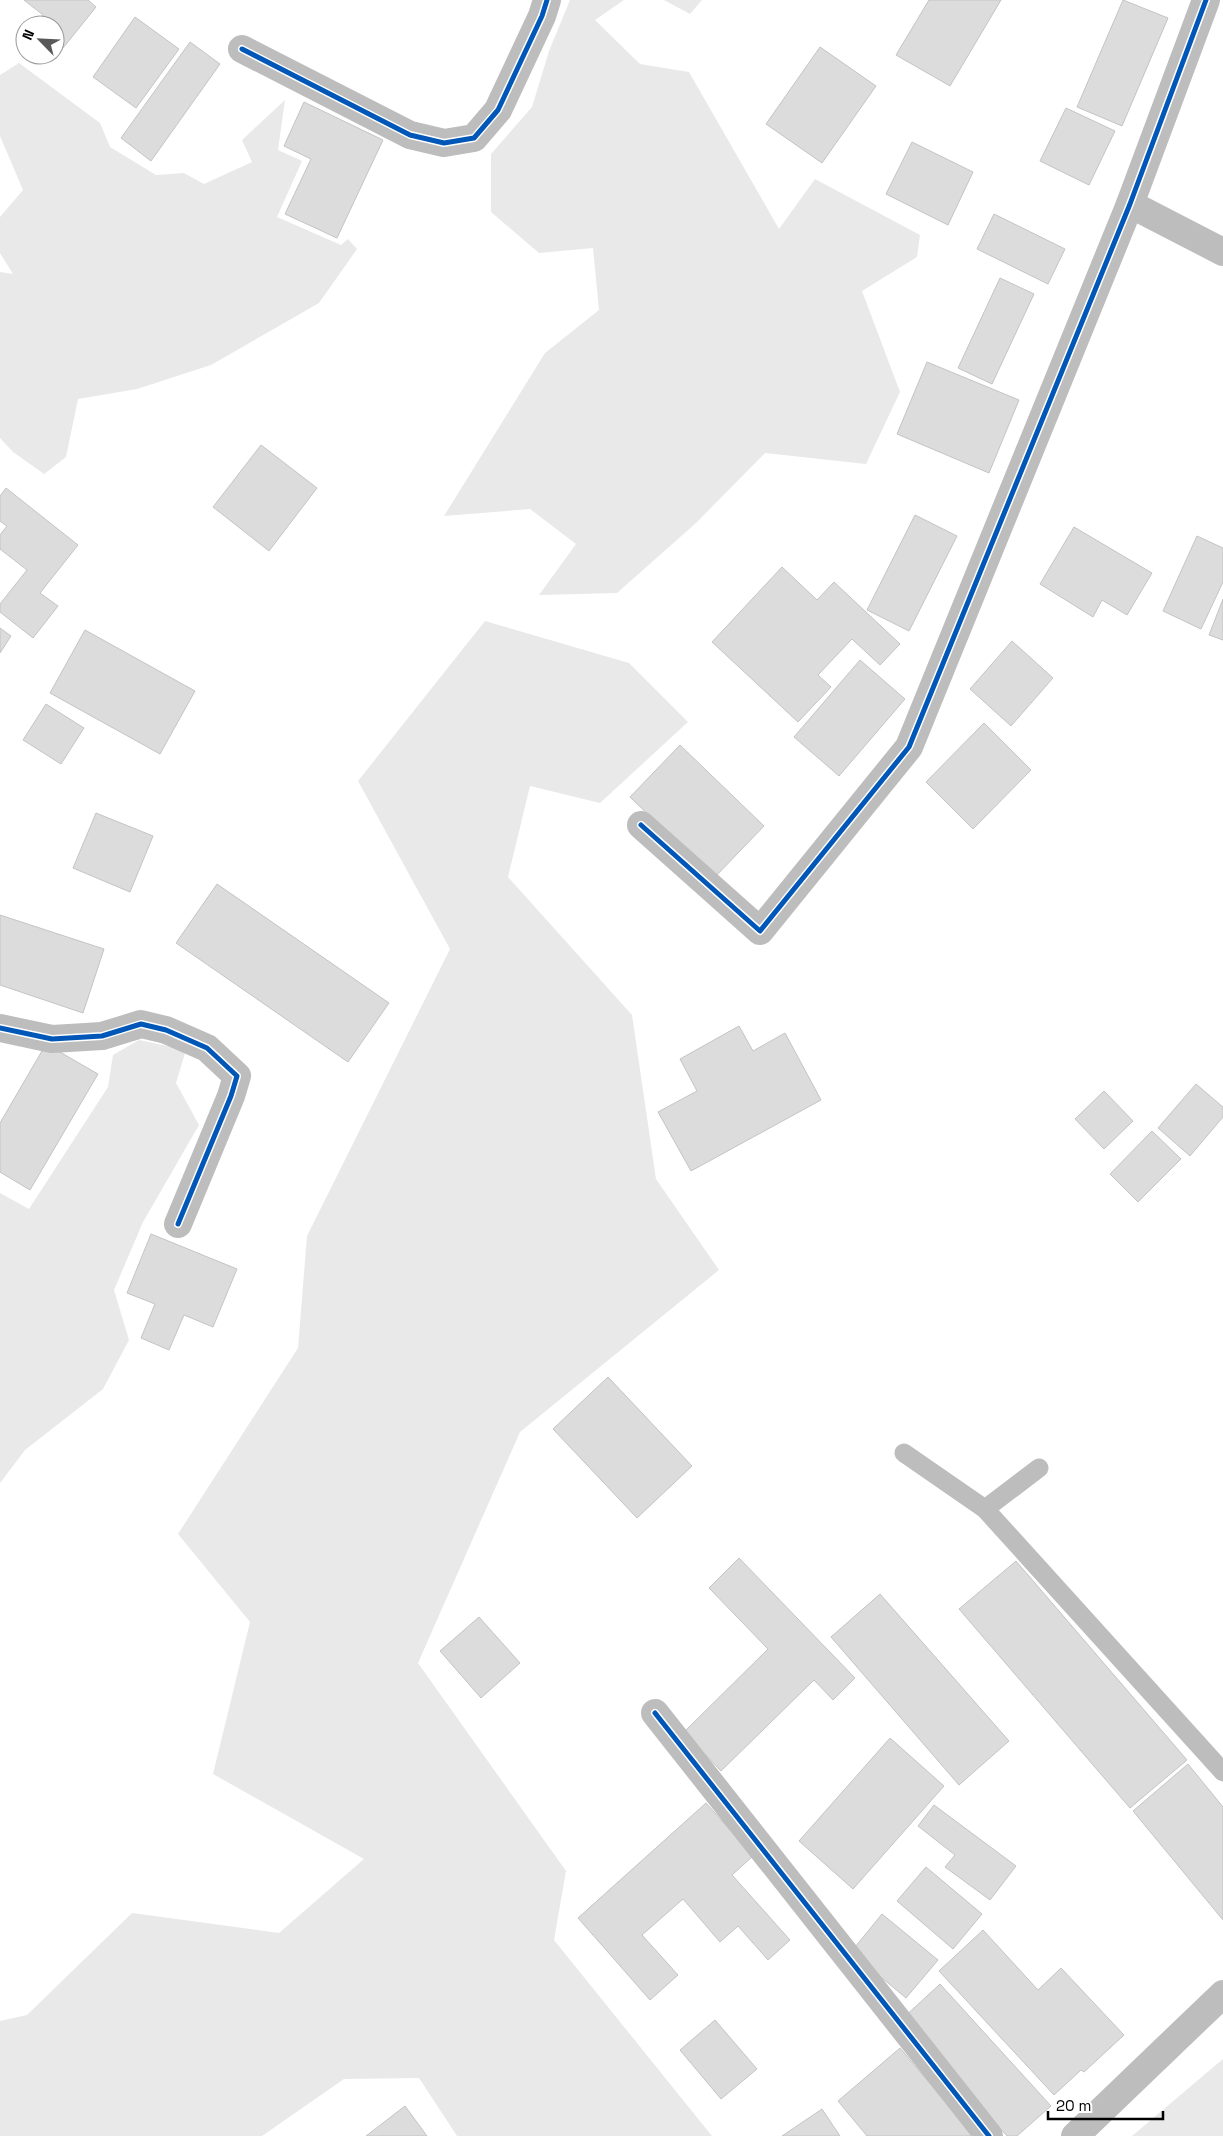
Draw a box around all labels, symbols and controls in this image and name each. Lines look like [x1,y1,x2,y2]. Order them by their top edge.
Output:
north arrow [15,15,65,65]
text: N [18,27,38,43]
scale bar [1048,2088,1163,2120]
text: 20 m [1056,2096,1091,2115]

